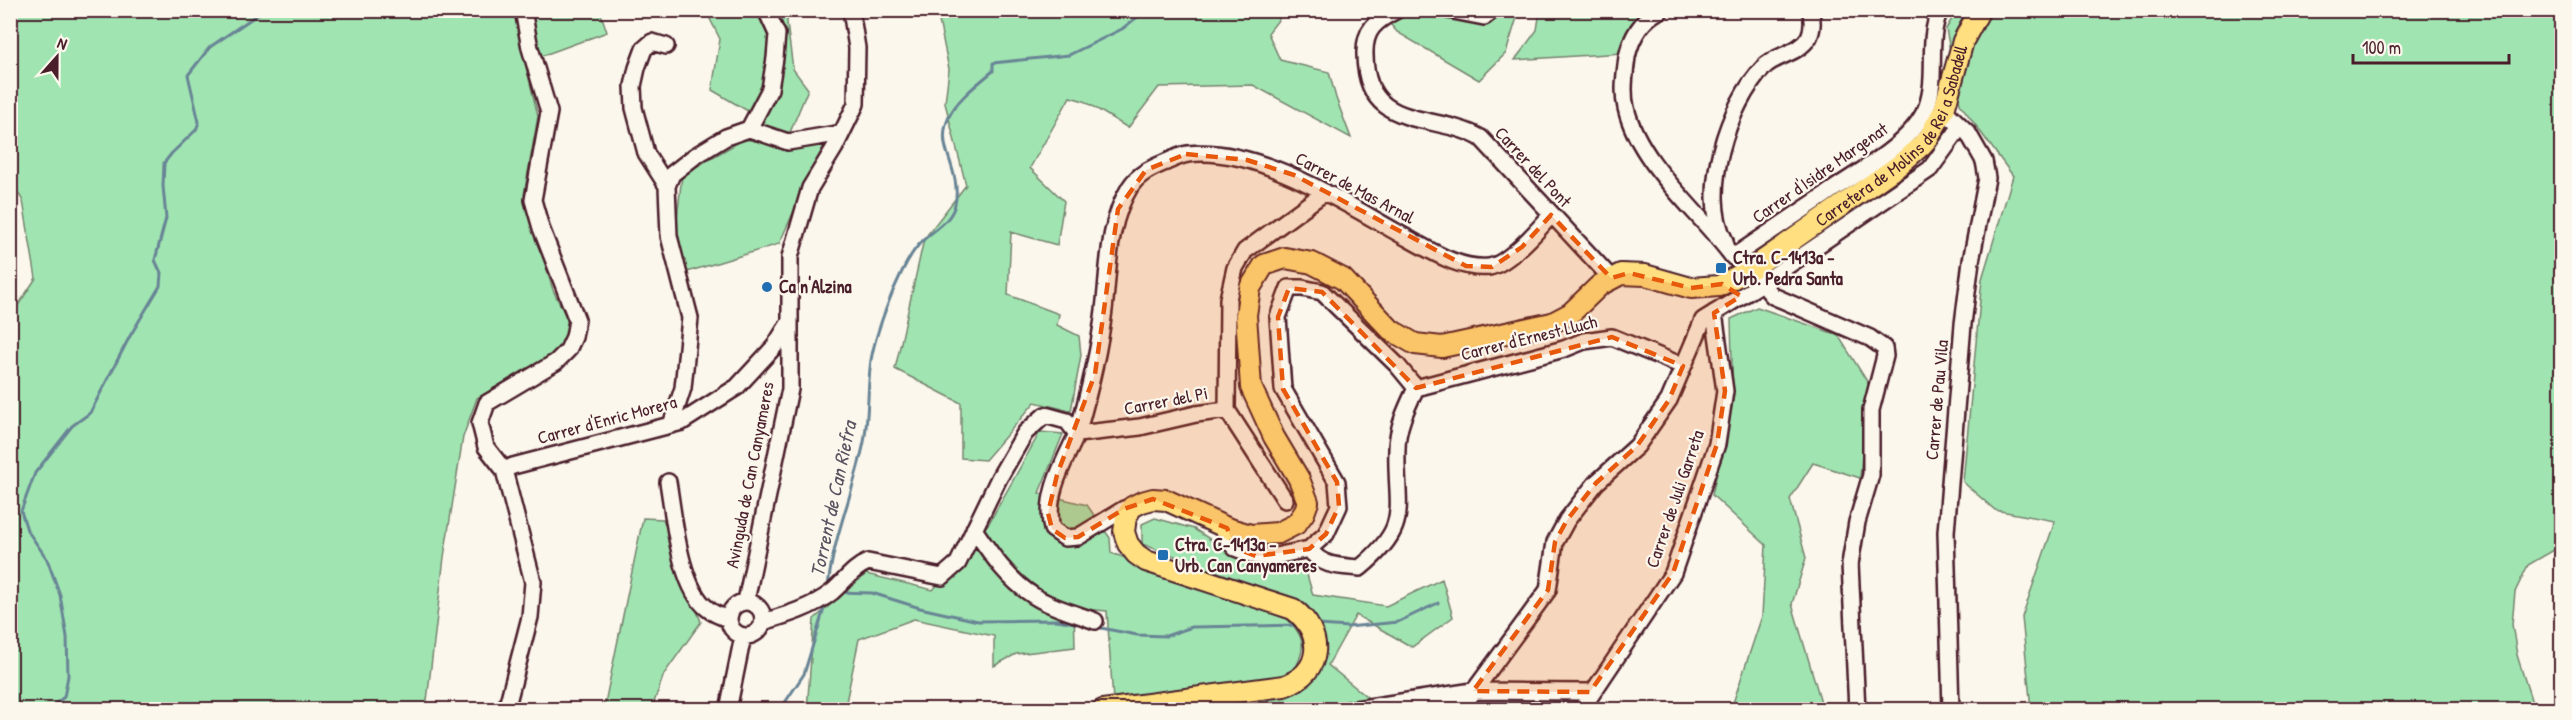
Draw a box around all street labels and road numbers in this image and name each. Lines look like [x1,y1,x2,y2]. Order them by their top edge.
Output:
street label: Carretera de Molins de Rei a Sabadell [1810,42,1973,232]
street label: Carrer d'Isidre Margenat [1747,116,1893,229]
street label: Carrer del Pont [1489,121,1578,213]
street label: Carrer de Mas Arnal [1291,146,1420,230]
street label: Carrer d'Ernest Lluch [1458,308,1600,367]
street label: Carrer de Pau Vila [1919,339,1954,461]
street label: Avinguda de Can Canyameres [719,380,780,570]
street label: Carrer del Pi [1122,380,1210,421]
street label: Carrer d'Enric Morera [534,389,679,450]
street label: Carrer de Juli Garreta [1639,427,1710,571]

